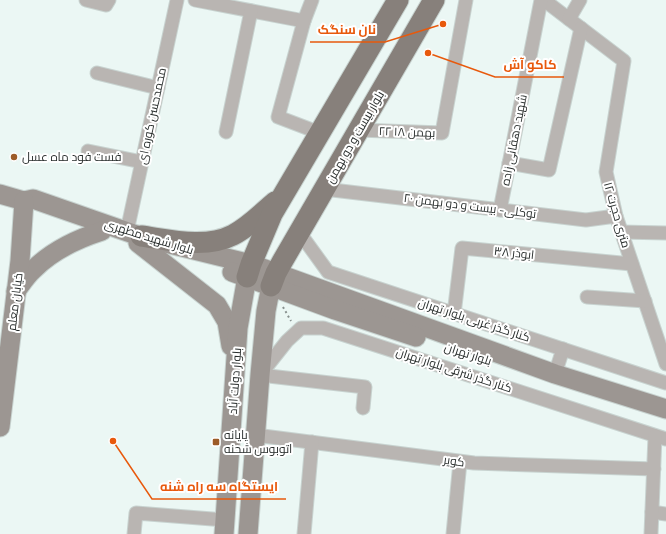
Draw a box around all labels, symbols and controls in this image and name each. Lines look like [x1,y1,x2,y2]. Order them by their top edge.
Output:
callout: نان سنگک [310,17,385,42]
text: نان سنگک [318,21,376,37]
callout: کاکو آش [495,52,564,77]
text: کاکو آش [503,56,557,73]
street label: محمدحسن کوره ای [134,66,169,166]
street label: بلوار بیست و دو بهمن [322,88,387,186]
street label: شهید دهقانی زاده [497,93,530,187]
street label: ۲۲ بهمن ۱۸ [378,123,436,140]
place label: فست فود ماه عسل [22,149,122,164]
marker: فست فود ماه عسل [9,152,19,162]
street label: ۱۲ متری حجرت [601,180,634,250]
street label: توکلی- بیست و دو بهمن ۲۰ [403,190,538,221]
street label: بلوار شهید مطهری [103,216,195,257]
street label: ۳۸ ابوذر [493,243,535,262]
street label: خیابان معلم [4,272,26,332]
street label: کنار گذر غربی بلوار تهران [416,294,532,345]
street label: بلوار تهران [443,339,494,368]
street label: کنار گذر شرقی بلوار تهران [394,344,514,395]
street label: بلوار دولت آباد [225,347,244,415]
place label: پایانه اتوبوس شحنه [224,427,292,456]
marker: پایانه اتوبوس شحنه [211,437,221,447]
street label: کویر [442,451,466,469]
callout: ایستگاه سه راه شنه [152,474,286,499]
text: ایستگاه سه راه شنه [160,478,278,494]

